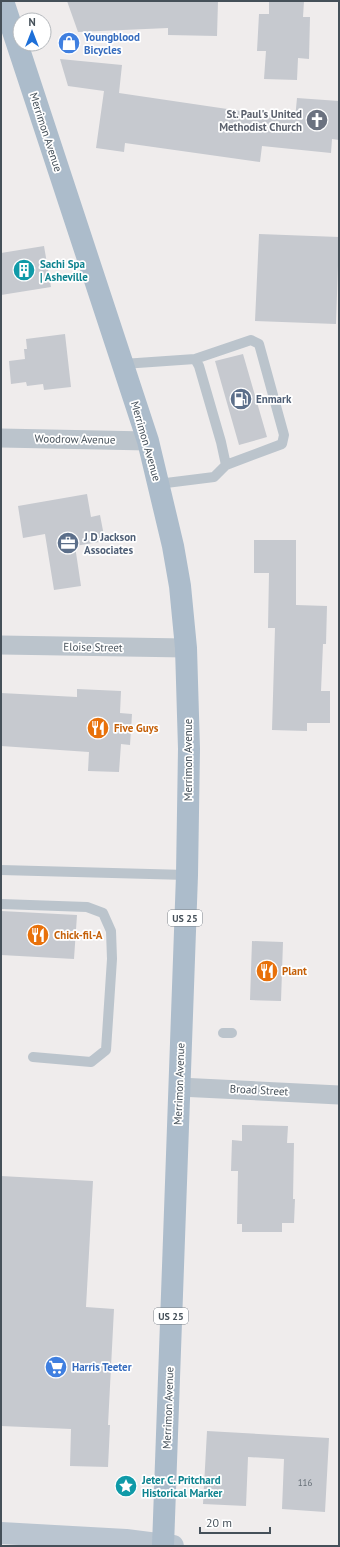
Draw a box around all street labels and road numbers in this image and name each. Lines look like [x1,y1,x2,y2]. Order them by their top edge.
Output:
street label: Merrimon Avenue [27,91,66,174]
street label: Merrimon Avenue [128,399,164,483]
street label: Woodrow Avenue [35,431,116,447]
street label: Eloise Street [63,639,123,655]
street label: Merrimon Avenue [181,718,195,801]
road number: US 25 [168,910,202,926]
street label: Merrimon Avenue [171,1042,187,1125]
street label: Broad Street [229,1081,289,1099]
road number: US 25 [154,1308,188,1324]
street label: Merrimon Avenue [160,1366,176,1449]

